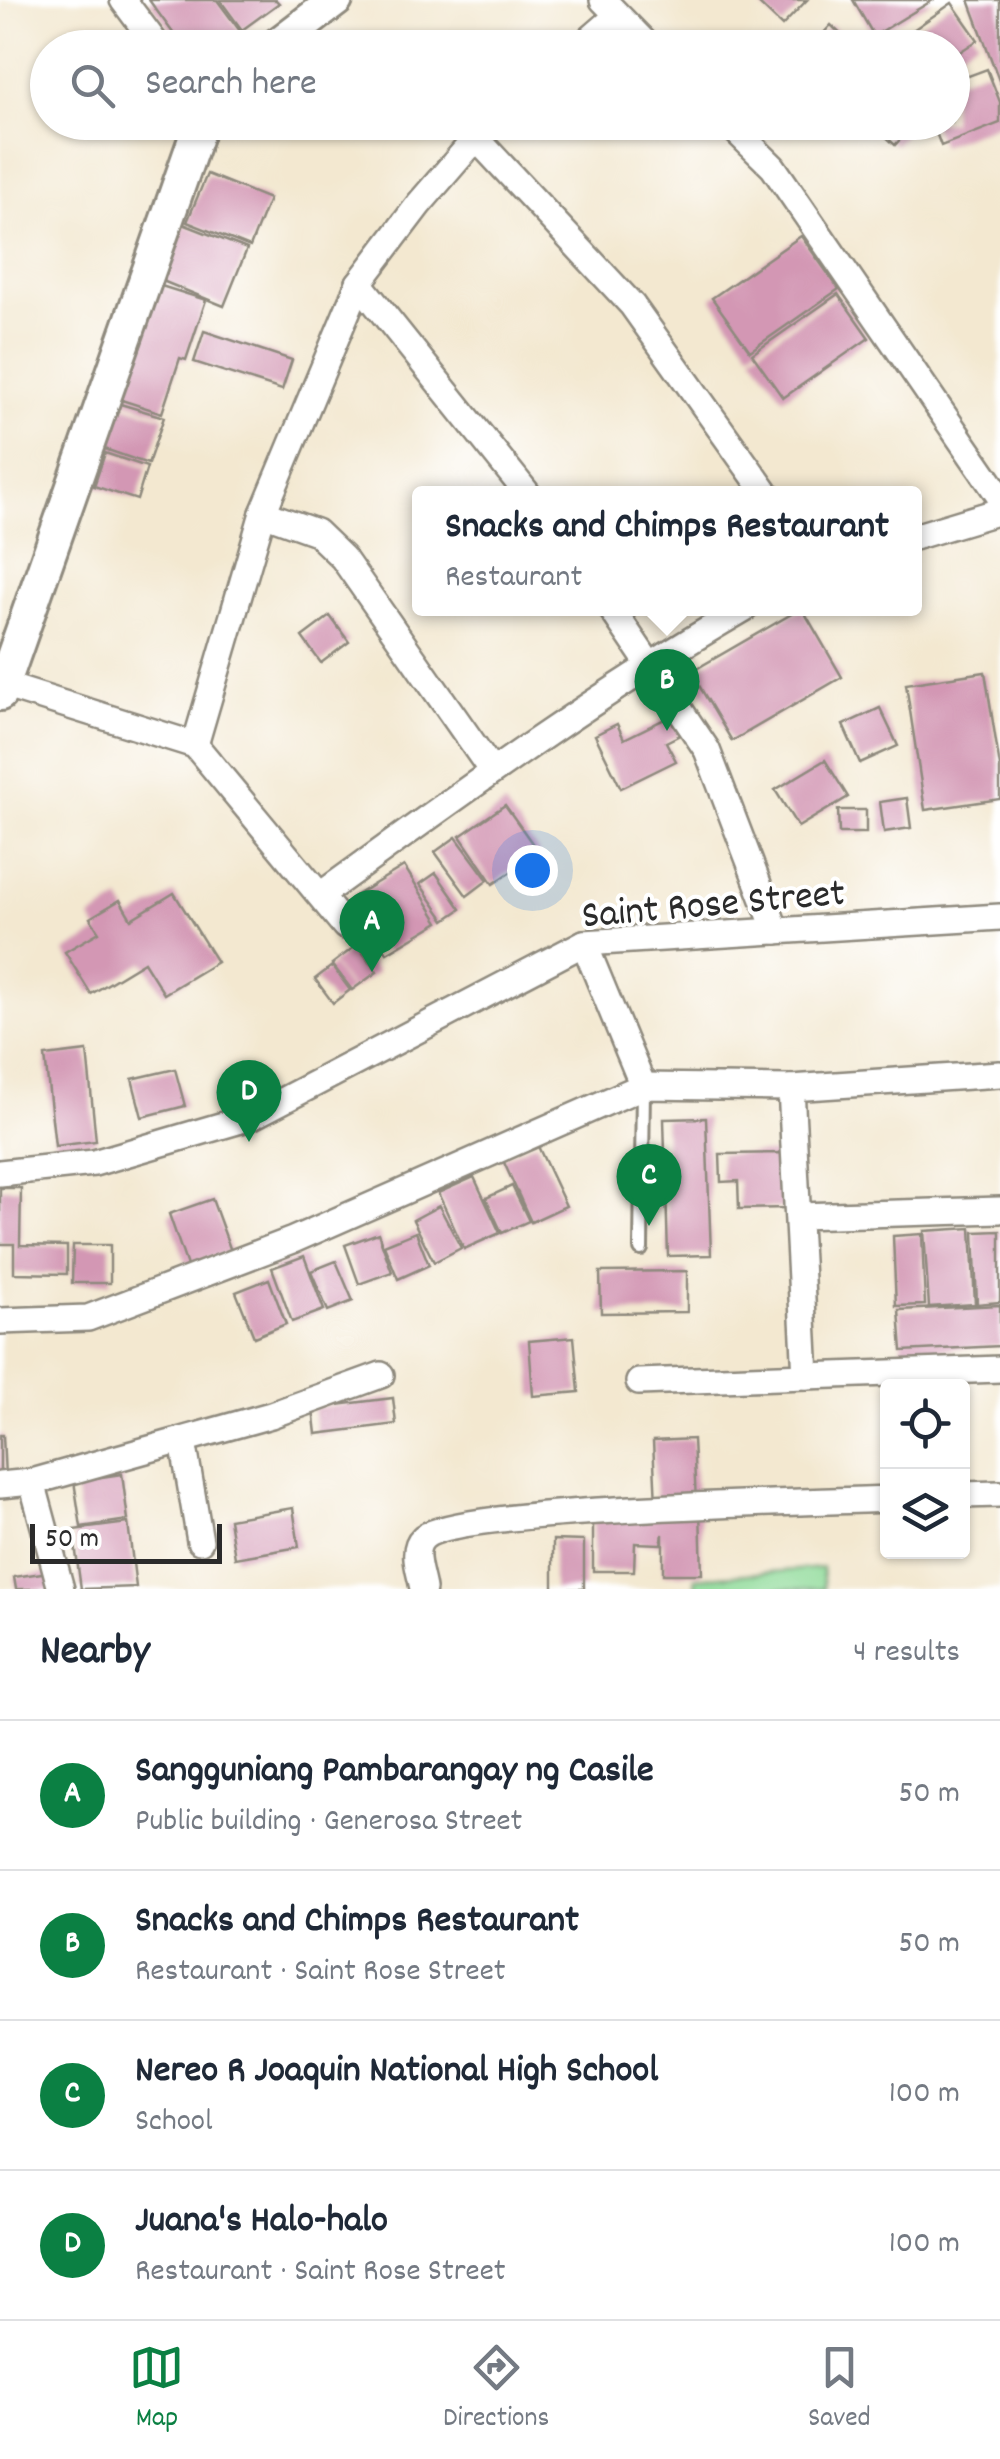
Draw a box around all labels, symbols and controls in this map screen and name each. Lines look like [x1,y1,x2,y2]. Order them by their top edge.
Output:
search box [30,30,970,140]
icon: search [65,58,120,113]
text: Search here [145,58,317,113]
popup [412,486,922,616]
text: Snacks and Chimps Restaurant [445,501,889,556]
text: Restaurant [445,556,582,602]
pin: B [634,648,700,731]
your location [507,845,558,896]
street label: Saint Rose Street [579,868,848,947]
pin: A [340,890,404,972]
pin: D [216,1060,282,1142]
pin: C [616,1144,682,1226]
map controls [880,1379,970,1559]
button: locate [880,1379,970,1469]
button: layers [880,1469,970,1559]
scale bar [30,1519,222,1564]
text: 50 m [45,1521,99,1561]
text: Nearby [40,1624,150,1684]
text: 4 results [853,1631,960,1677]
text: Sangguniang Pambarangay ng Casile [135,1745,654,1800]
text: A [64,1772,81,1818]
text: 50 m [898,1772,960,1818]
text: Public building · Generosa Street [135,1800,522,1846]
text: Snacks and Chimps Restaurant [135,1895,579,1950]
text: B [65,1922,80,1968]
text: 50 m [898,1922,960,1968]
text: Restaurant · Saint Rose Street [135,1950,506,1996]
text: Nereo R Joaquin National High School [135,2045,658,2100]
text: C [65,2072,80,2118]
text: 100 m [889,2072,960,2118]
text: School [135,2100,213,2146]
text: Juana's Halo-halo [135,2195,388,2250]
text: D [64,2222,81,2268]
text: 100 m [889,2222,960,2268]
text: Restaurant · Saint Rose Street [135,2250,506,2296]
tab: Map [129,2340,184,2440]
tab: Directions [443,2340,549,2440]
tab: Saved [808,2340,871,2440]

